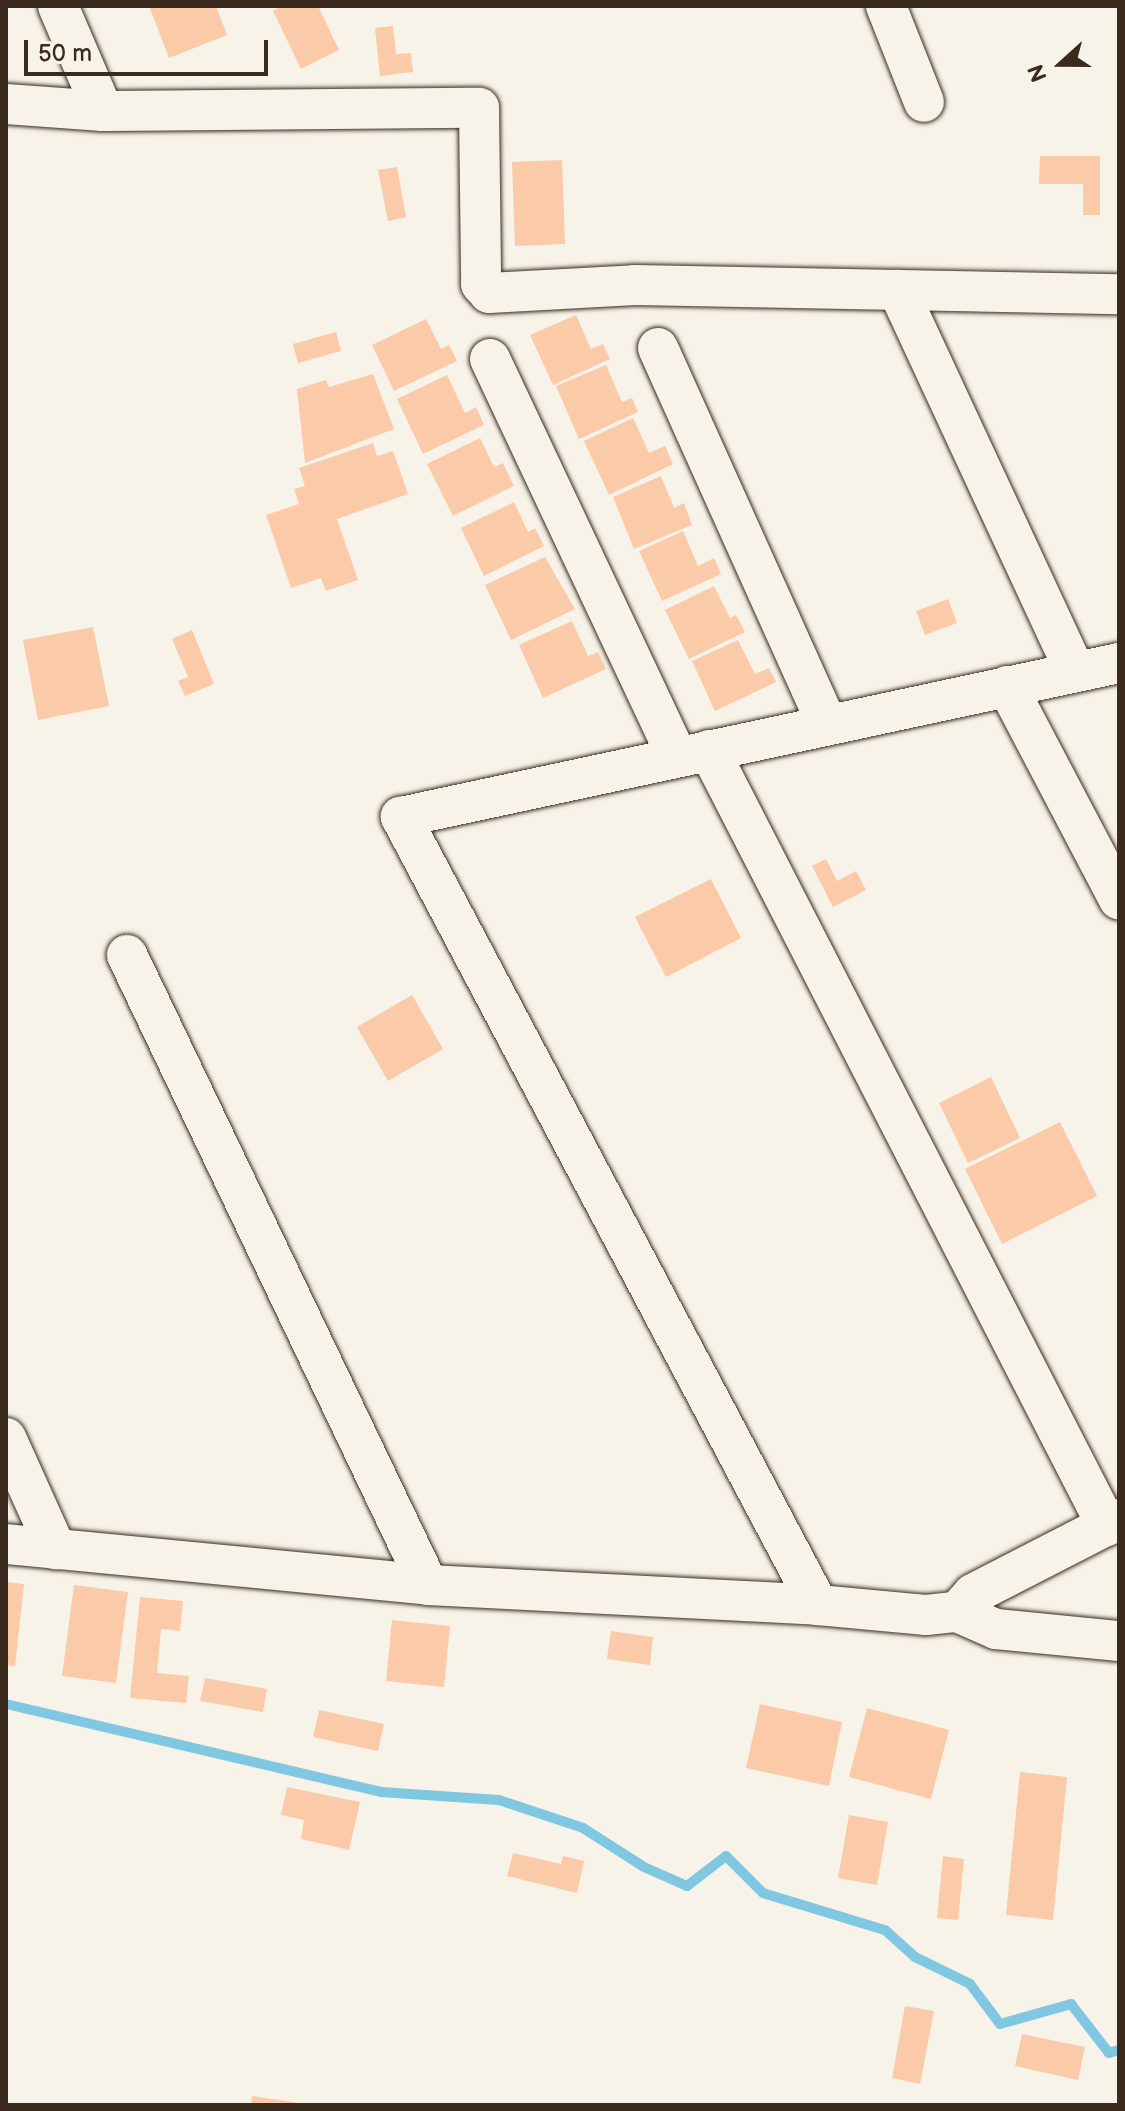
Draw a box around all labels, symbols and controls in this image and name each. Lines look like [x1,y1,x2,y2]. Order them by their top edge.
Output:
scale bar [28,24,272,74]
north arrow [1021,24,1101,104]
text: 50 m [38,39,92,68]
text: N [1023,60,1054,85]

